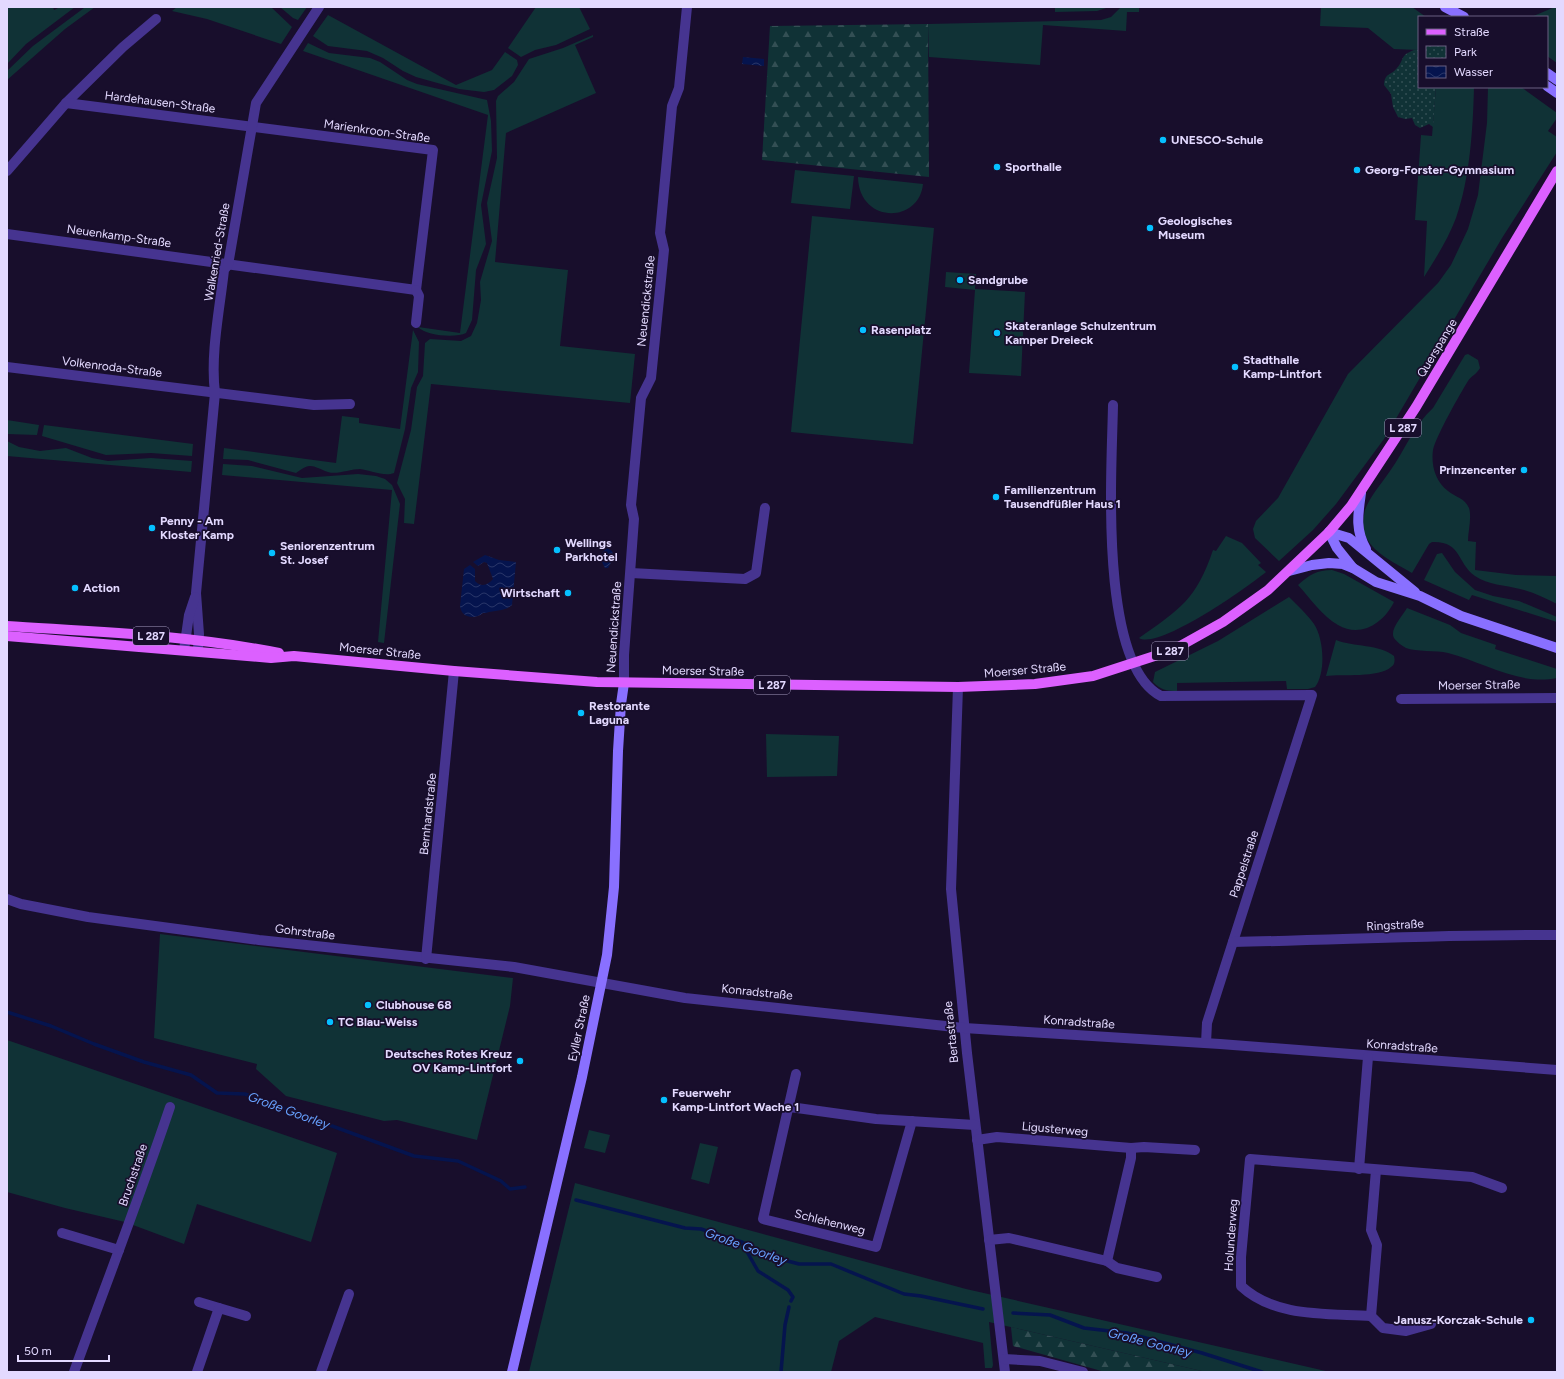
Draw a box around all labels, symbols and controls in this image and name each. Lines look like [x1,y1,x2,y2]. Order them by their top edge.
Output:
legend [1418,16,1548,88]
text: Straße [1454,25,1490,39]
text: Park [1454,45,1477,59]
text: Wasser [1454,65,1493,79]
street label: Hardehausen-Straße [104,88,217,116]
street label: Marienkroon-Straße [323,117,432,145]
place label: UNESCO-Schule [1171,133,1264,147]
marker: UNESCO-Schule [1158,135,1168,145]
place label: Sporthalle [1005,160,1062,174]
marker: Sporthalle [992,162,1002,172]
place label: Georg-Forster-Gymnasium [1365,163,1514,177]
marker: Georg-Forster-Gymnasium [1352,165,1362,175]
street label: Walkenried-Straße [201,201,233,302]
place label: Geologisches Museum [1158,214,1232,242]
street label: Neuenkamp-Straße [66,222,173,250]
marker: Geologisches Museum [1145,223,1155,233]
street label: Neuendickstraße [634,254,658,347]
place label: Sandgrube [968,273,1028,287]
marker: Sandgrube [955,275,965,285]
street label: Querspange [1414,316,1460,380]
place label: Skateranlage Schulzentrum Kamper Dreieck [1005,319,1156,347]
place label: Rasenplatz [871,323,932,337]
marker: Rasenplatz [858,325,868,335]
marker: Skateranlage Schulzentrum Kamper Dreieck [992,328,1002,338]
place label: Stadthalle Kamp-Lintfort [1243,353,1322,381]
street label: Volkenroda-Straße [61,354,163,380]
marker: Stadthalle Kamp-Lintfort [1230,362,1240,372]
road number: L 287 [1385,419,1421,437]
place label: Prinzencenter [1439,463,1516,477]
marker: Prinzencenter [1519,465,1529,475]
place label: Familienzentrum Tausendfüßler Haus 1 [1004,483,1121,511]
marker: Familienzentrum Tausendfüßler Haus 1 [991,492,1001,502]
place label: Penny - Am Kloster Kamp [160,514,234,542]
marker: Penny - Am Kloster Kamp [147,523,157,533]
place label: Wellings Parkhotel [565,536,618,564]
place label: Seniorenzentrum St. Josef [280,539,375,567]
marker: Wellings Parkhotel [552,545,562,555]
marker: Seniorenzentrum St. Josef [267,548,277,558]
street label: Neuendickstraße [604,580,624,673]
place label: Action [83,581,120,595]
marker: Action [70,583,80,593]
place label: Wirtschaft [501,586,560,600]
marker: Wirtschaft [563,588,573,598]
road number: L 287 [133,627,169,645]
street label: Moerser Straße [338,640,422,662]
road number: L 287 [1152,642,1188,660]
street label: Moerser Straße [983,659,1067,681]
street label: Moerser Straße [662,663,745,679]
road number: L 287 [754,676,790,694]
street label: Moerser Straße [1438,677,1521,693]
place label: Restorante Laguna [589,699,650,727]
marker: Restorante Laguna [576,708,586,718]
street label: Bernhardstraße [417,772,439,856]
street label: Pappelstraße [1227,828,1262,899]
street label: Ringstraße [1366,916,1425,933]
street label: Gohrstraße [274,921,336,943]
street label: Konradstraße [721,981,794,1003]
street label: Eyller Straße [565,993,593,1063]
place label: Clubhouse 68 [376,998,452,1012]
marker: Clubhouse 68 [363,1000,373,1010]
street label: Bertastraße [941,1000,961,1064]
street label: Konradstraße [1043,1013,1116,1032]
place label: TC Blau-Weiss [338,1015,418,1029]
marker: TC Blau-Weiss [325,1017,335,1027]
street label: Konradstraße [1366,1037,1439,1056]
place label: Deutsches Rotes Kreuz OV Kamp-Lintfort [385,1047,512,1075]
marker: Deutsches Rotes Kreuz OV Kamp-Lintfort [515,1056,525,1066]
place label: Feuerwehr Kamp-Lintfort Wache 1 [672,1086,799,1114]
water label: Große Goorley [246,1089,333,1133]
marker: Feuerwehr Kamp-Lintfort Wache 1 [659,1095,669,1105]
street label: Ligusterweg [1021,1119,1089,1139]
street label: Bruchstraße [116,1142,150,1208]
street label: Holunderweg [1221,1198,1241,1272]
street label: Schlehenweg [793,1206,867,1238]
water label: Große Goorley [703,1225,790,1269]
place label: Janusz-Korczak-Schule [1394,1313,1523,1327]
marker: Janusz-Korczak-Schule [1526,1315,1536,1325]
water label: Große Goorley [1106,1325,1194,1360]
scale bar [18,1337,109,1363]
text: 50 m [24,1344,52,1358]

